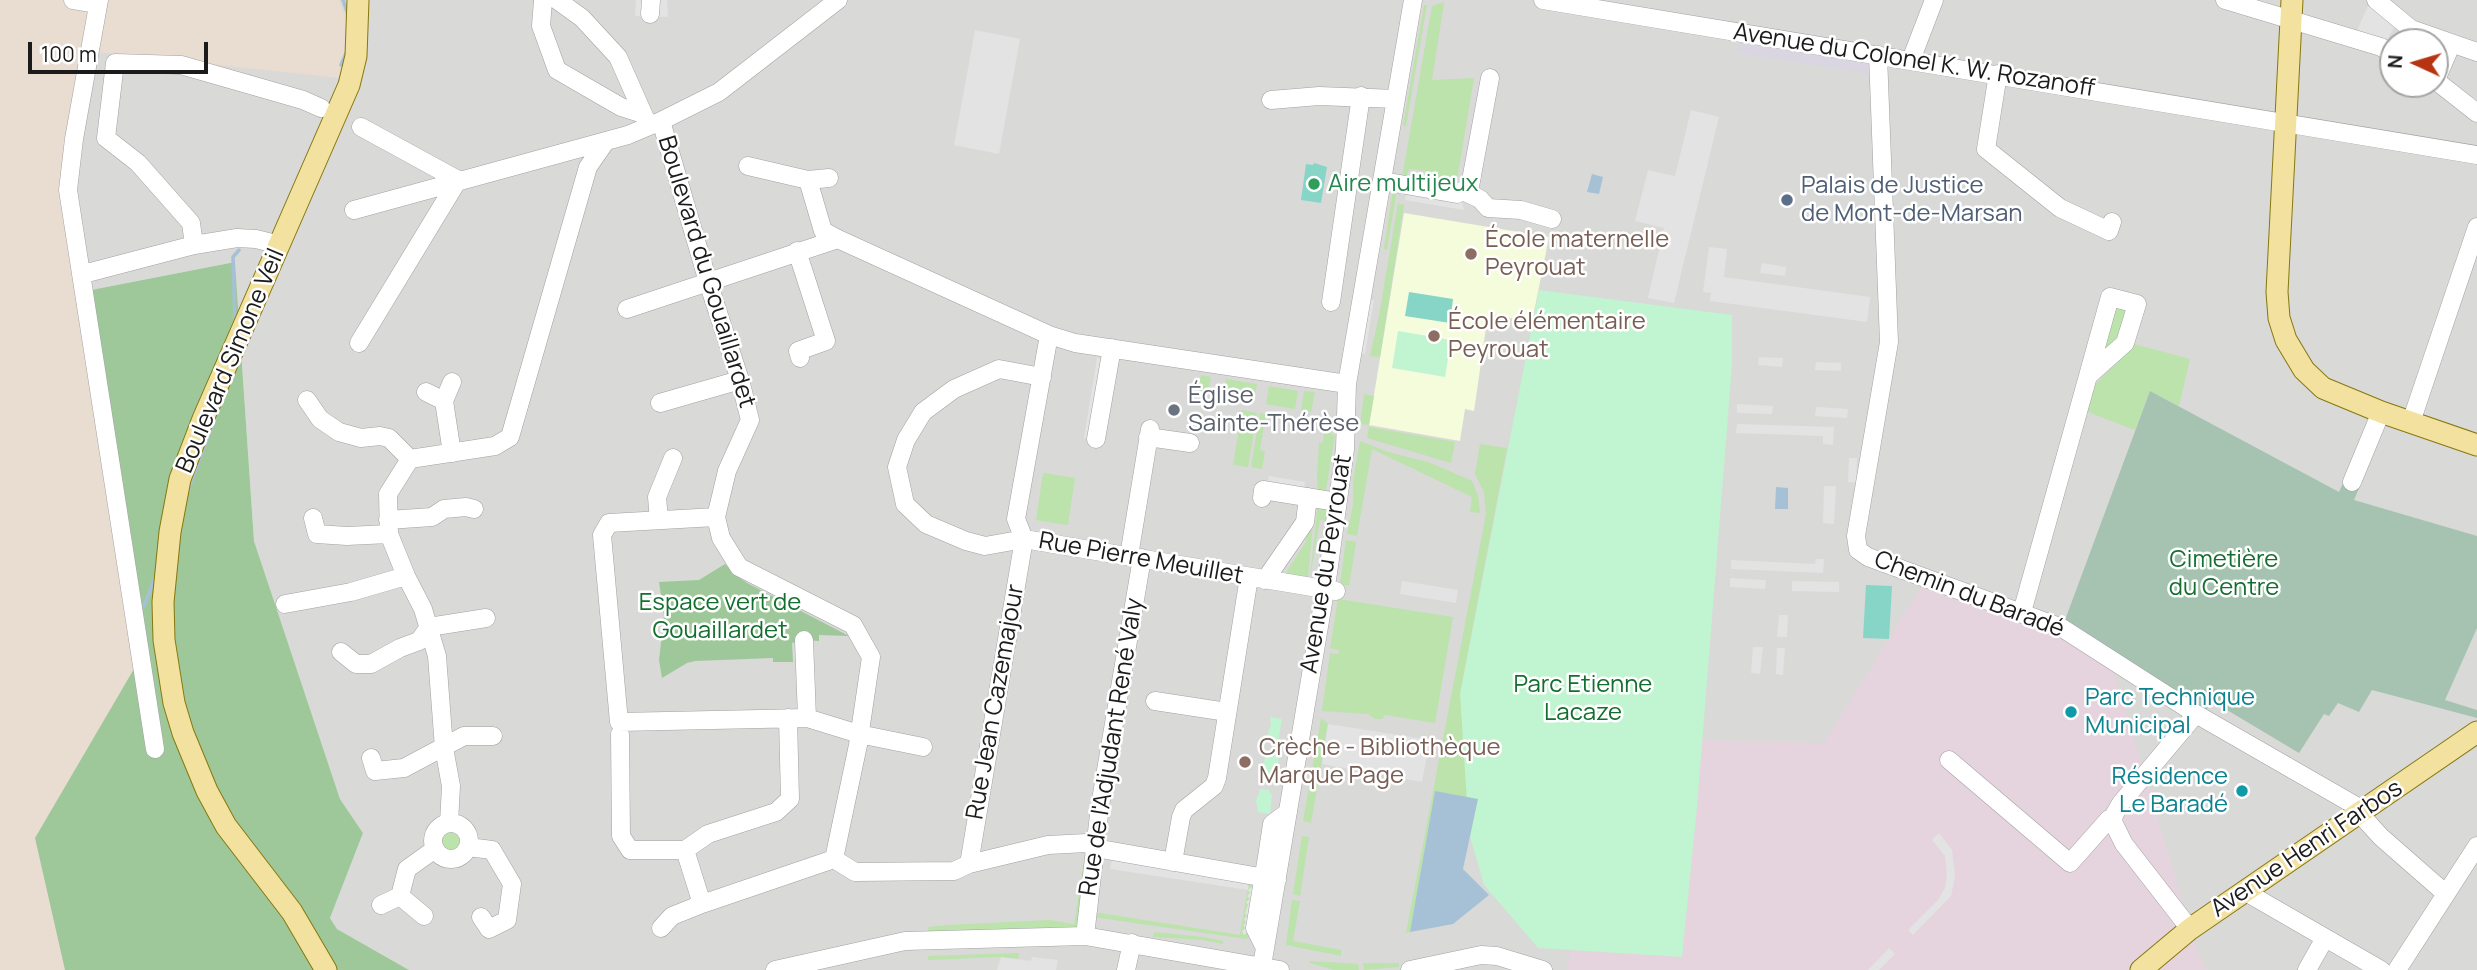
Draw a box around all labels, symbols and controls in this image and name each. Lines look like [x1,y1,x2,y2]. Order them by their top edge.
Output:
street label: Avenue du Colonel K. W. Rozanoff [1731,18,2097,104]
scale bar [32,28,212,72]
north arrow [2379,28,2449,98]
text: 100 m [41,40,97,68]
text: N [2382,54,2408,69]
street label: Boulevard du Gouaillardet [651,132,761,412]
place label: Aire multijeux [1328,170,1478,198]
place label: Palais de Justice de Mont-de-Marsan [1801,172,2023,228]
marker: Aire multijeux [1306,176,1322,192]
marker: Palais de Justice de Mont-de-Marsan [1779,192,1795,208]
place label: École maternelle Peyrouat [1485,226,1669,282]
street label: Boulevard Simone Veil [171,245,291,477]
marker: École maternelle Peyrouat [1463,246,1479,262]
place label: École élémentaire Peyrouat [1448,308,1646,364]
marker: École élémentaire Peyrouat [1426,328,1442,344]
place label: Église Sainte-Thérèse [1188,382,1359,438]
marker: Église Sainte-Thérèse [1166,402,1182,418]
street label: Avenue du Peyrouat [1295,453,1359,675]
street label: Rue Pierre Meuillet [1037,527,1245,591]
street label: Chemin du Baradé [1870,546,2068,644]
park label: Cimetière du Centre [2169,546,2279,602]
street label: Rue Jean Cazemajour [961,582,1031,822]
park label: Espace vert de Gouaillardet [639,589,801,645]
street label: Rue de l'Adjudant René Valy [1074,596,1150,898]
park label: Parc Etienne Lacaze [1514,671,1652,727]
place label: Parc Technique Municipal [2085,684,2255,740]
marker: Parc Technique Municipal [2063,704,2079,720]
place label: Crèche - Bibliothèque Marque Page [1259,734,1500,790]
marker: Crèche - Bibliothèque Marque Page [1237,754,1253,770]
place label: Résidence Le Baradé [2112,763,2228,819]
street label: Avenue Henri Farbos [2206,774,2408,924]
marker: Résidence Le Baradé [2234,783,2250,799]

